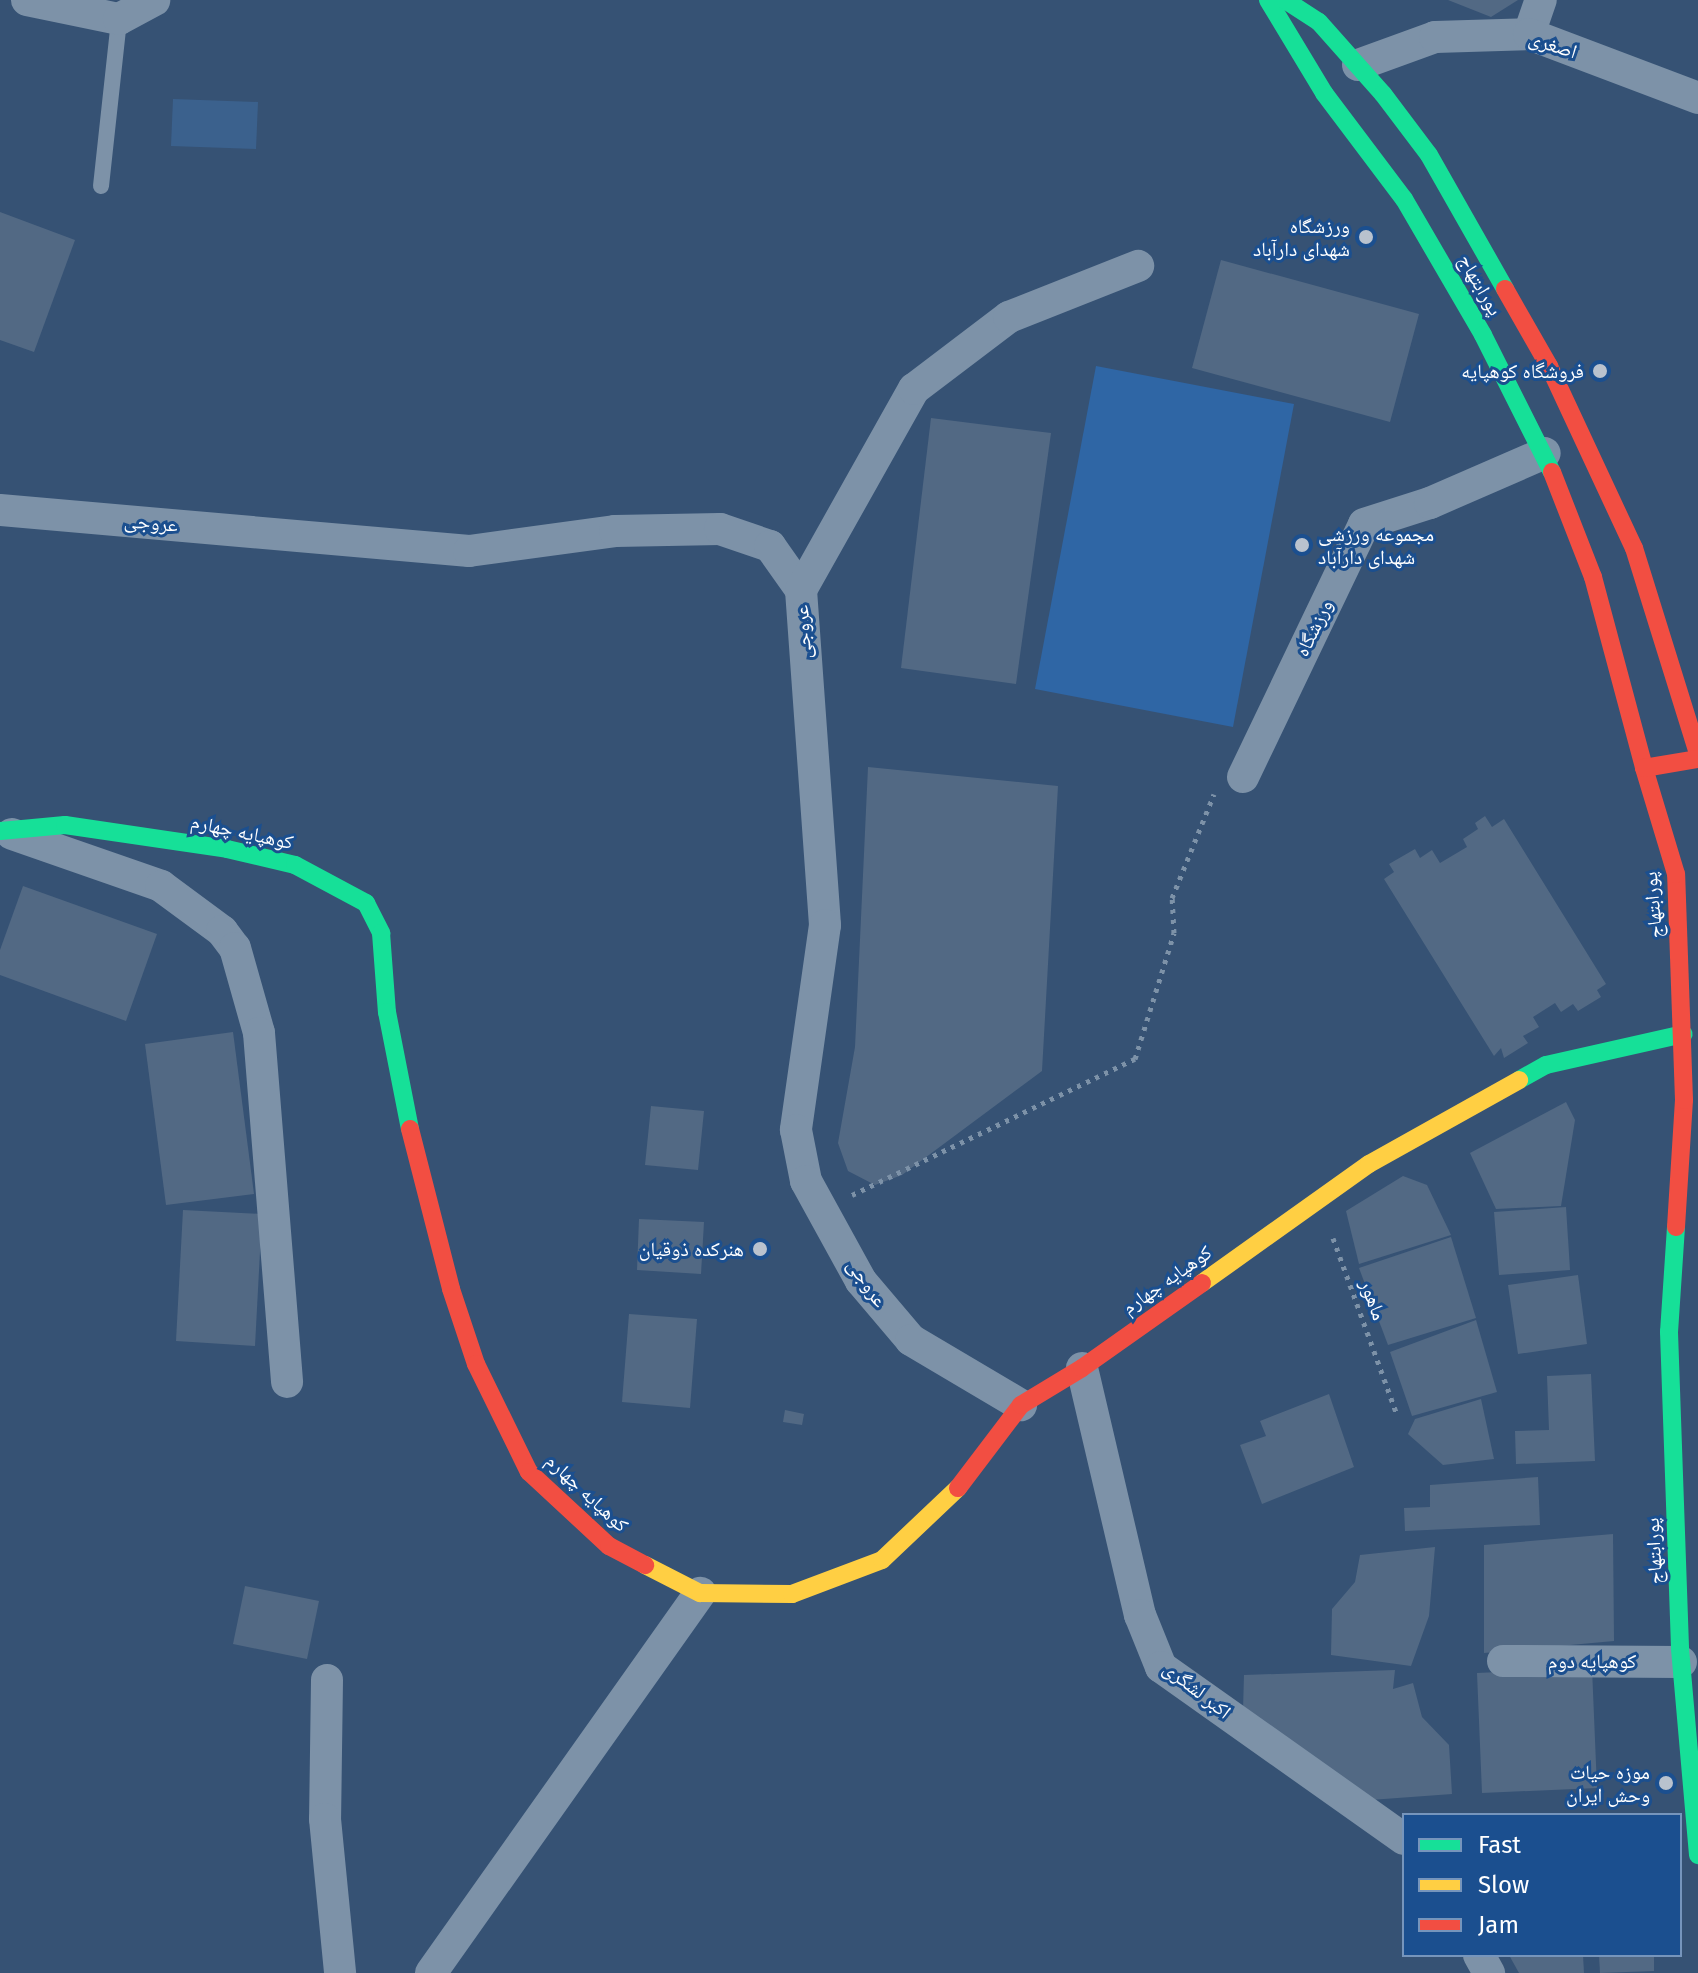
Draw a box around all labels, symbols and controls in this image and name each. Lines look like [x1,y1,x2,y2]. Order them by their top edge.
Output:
street label: اصغری [1526,26,1580,64]
place label: ورزشگاه شهدای دارآباد [1253,214,1350,261]
marker: ورزشگاه شهدای دارآباد [1357,228,1375,246]
street label: پورابتهاج [1453,250,1507,320]
place label: فروشگاه کوهپایه [1461,359,1584,383]
marker: فروشگاه کوهپایه [1591,362,1609,380]
street label: عروجی [123,509,179,537]
place label: مجموعه ورزشی شهدای دارآباد [1318,522,1434,569]
marker: مجموعه ورزشی شهدای دارآباد [1293,536,1311,554]
street label: ورزشگاه [1290,596,1338,660]
street label: عروجی [790,604,816,660]
street label: کوهپایه چهارم [189,809,295,855]
street label: پورابتهاج [1638,871,1668,939]
place label: هنرکده ذوقیان [639,1237,744,1261]
marker: هنرکده ذوقیان [751,1240,769,1258]
street label: کوهپایه چهارم [1117,1240,1217,1320]
street label: عروجی [842,1254,892,1312]
street label: ماهور [1355,1276,1391,1324]
street label: کوهپایه چهارم [541,1449,633,1537]
street label: پورابتهاج [1640,1517,1668,1585]
street label: کوهپایه دوم [1548,1649,1636,1673]
street label: اکبر لشگری [1158,1656,1236,1724]
place label: موزه حیات وحش ایران [1566,1760,1650,1807]
marker: موزه حیات وحش ایران [1657,1774,1675,1792]
legend [1402,1813,1682,1957]
text: Fast [1478,1831,1521,1859]
text: Slow [1478,1871,1529,1899]
text: Jam [1478,1911,1519,1939]

